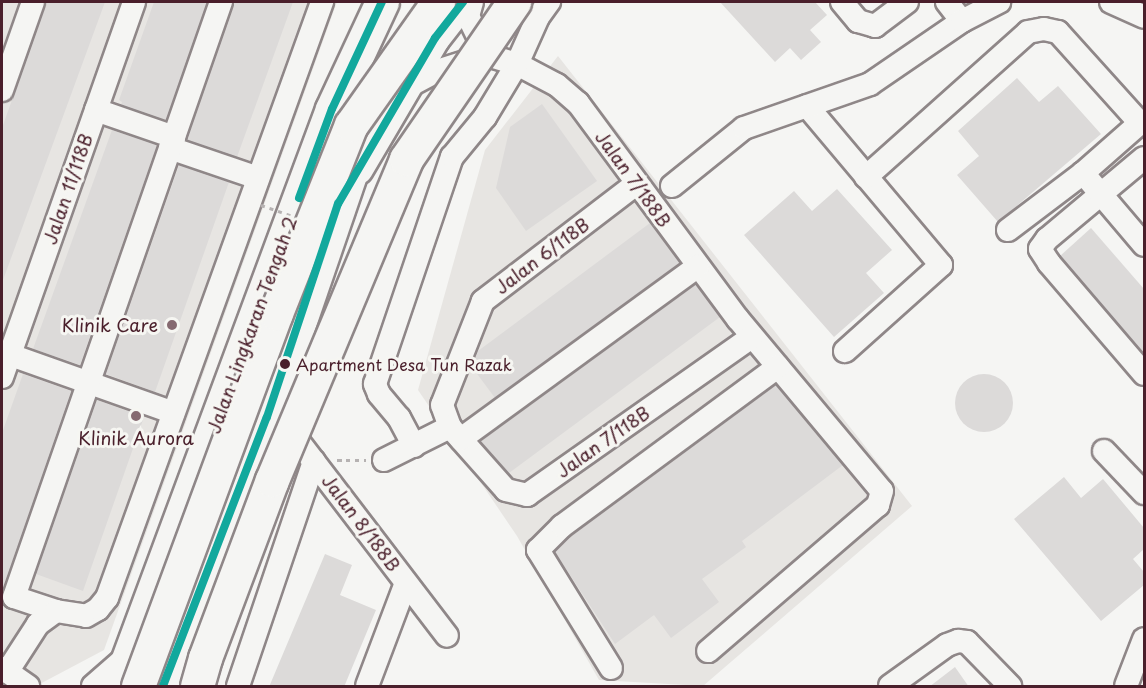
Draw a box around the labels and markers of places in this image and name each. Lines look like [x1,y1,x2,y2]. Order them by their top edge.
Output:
place label: Klinik Care [61,314,158,336]
marker: Klinik Care [163,316,181,334]
place label: Apartment Desa Tun Razak [296,354,512,374]
marker: Apartment Desa Tun Razak [279,358,291,370]
marker: Klinik Aurora [127,407,145,425]
place label: Klinik Aurora [79,427,193,449]

